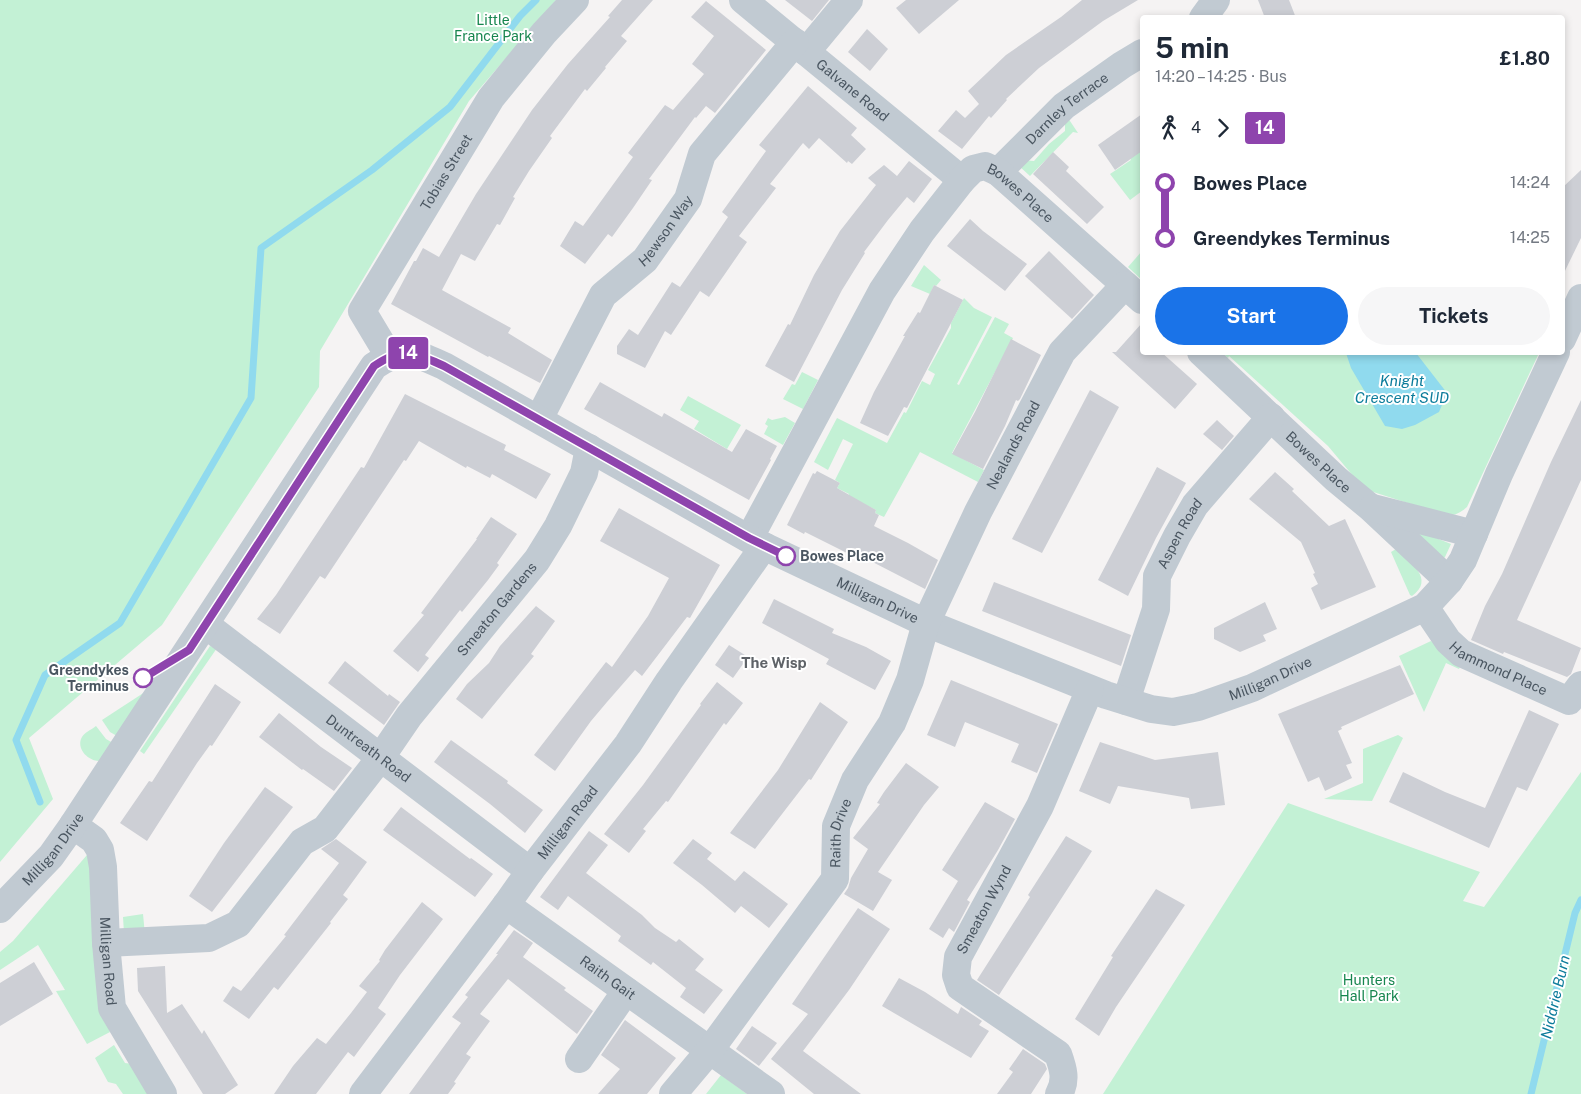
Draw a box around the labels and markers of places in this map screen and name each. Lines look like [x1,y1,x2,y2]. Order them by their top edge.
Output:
marker: Bowes Place [776,546,796,566]
place label: Bowes Place [800,548,884,564]
place label: Greendykes Terminus [49,662,129,694]
marker: Greendykes Terminus [133,668,153,688]

